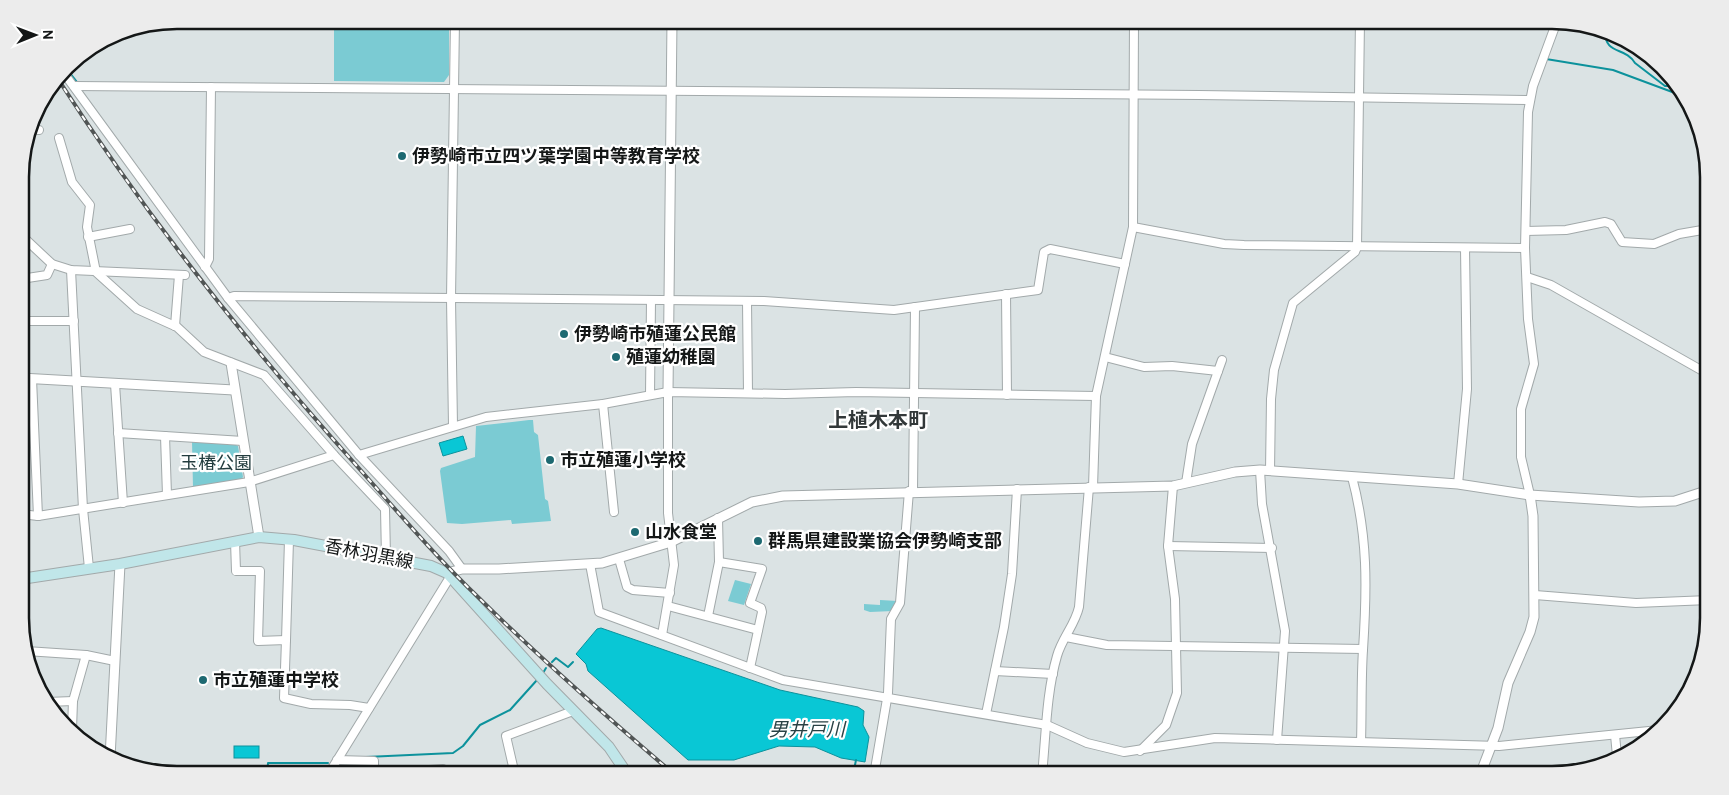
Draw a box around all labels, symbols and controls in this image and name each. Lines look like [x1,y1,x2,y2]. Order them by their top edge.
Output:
north arrow [10,10,60,60]
text: N [38,30,55,40]
place label: 伊勢崎市立四ツ葉学園中等教育学校 [412,146,700,169]
marker: 伊勢崎市立四ツ葉学園中等教育学校 [396,150,408,162]
place label: 伊勢崎市殖蓮公民館 [574,324,736,347]
marker: 伊勢崎市殖蓮公民館 [558,328,570,340]
place label: 殖蓮幼稚園 [626,347,716,370]
marker: 殖蓮幼稚園 [610,351,622,363]
district label: 上植木本町 [828,409,928,435]
place label: 市立殖蓮小学校 [560,450,686,473]
park label: 玉椿公園 [180,453,252,476]
marker: 市立殖蓮小学校 [544,454,556,466]
place label: 山水食堂 [645,522,717,545]
marker: 山水食堂 [629,526,641,538]
place label: 群馬県建設業協会伊勢崎支部 [768,531,1002,554]
marker: 群馬県建設業協会伊勢崎支部 [752,535,764,547]
street label: 香林羽黒線 [322,536,415,575]
place label: 市立殖蓮中学校 [213,670,339,693]
marker: 市立殖蓮中学校 [197,674,209,686]
water label: 男井戸川 [769,719,847,743]

